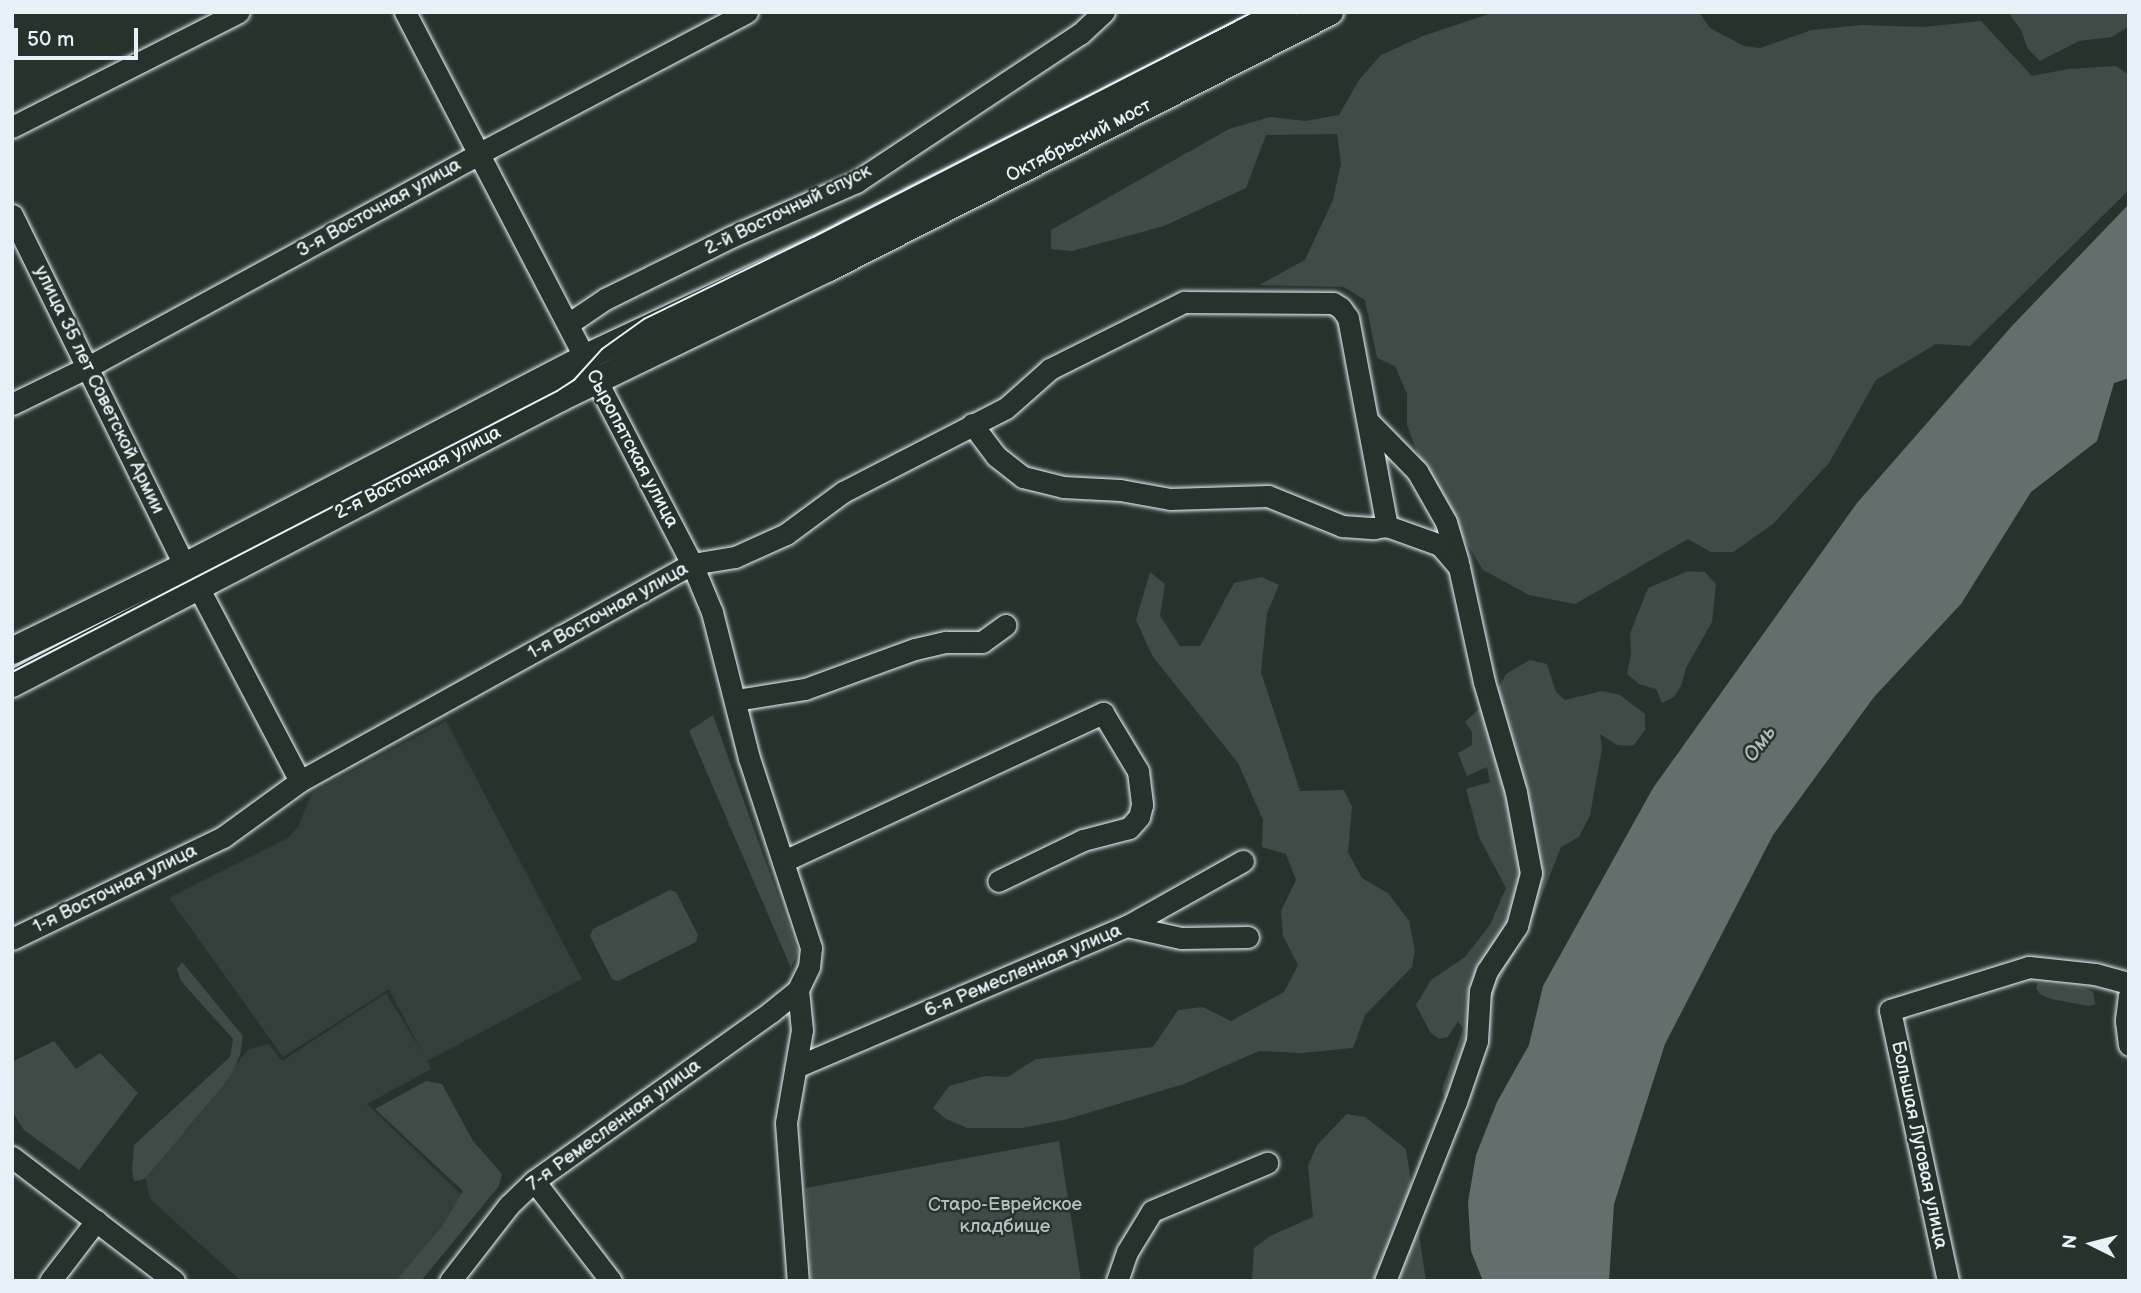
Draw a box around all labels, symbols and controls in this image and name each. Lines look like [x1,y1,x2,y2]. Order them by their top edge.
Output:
scale bar [18,14,142,58]
text: 50 m [27,27,74,52]
street label: Октябрьский мост [1002,94,1156,188]
street label: 3-я Восточная улица [293,153,465,263]
street label: 2-й Восточный спуск [701,160,875,260]
street label: улица 35 лет Советской Армии [29,262,169,518]
street label: Сыропятская улица [581,366,683,532]
street label: 2-я Восточная улица [331,421,505,525]
street label: 1-я Восточная улица [524,557,692,665]
water label: Омь [1738,721,1782,767]
street label: 1-я Восточная улица [29,839,201,939]
street label: 6-я Ремесленная улица [921,919,1125,1023]
street label: Большая Луговая улица [1886,1039,1952,1251]
street label: 7-я Ремесленная улица [523,1054,705,1196]
park label: Старо-Еврейское кладбище [928,1194,1082,1238]
north arrow [2057,1209,2127,1279]
text: N [2058,1233,2083,1250]

